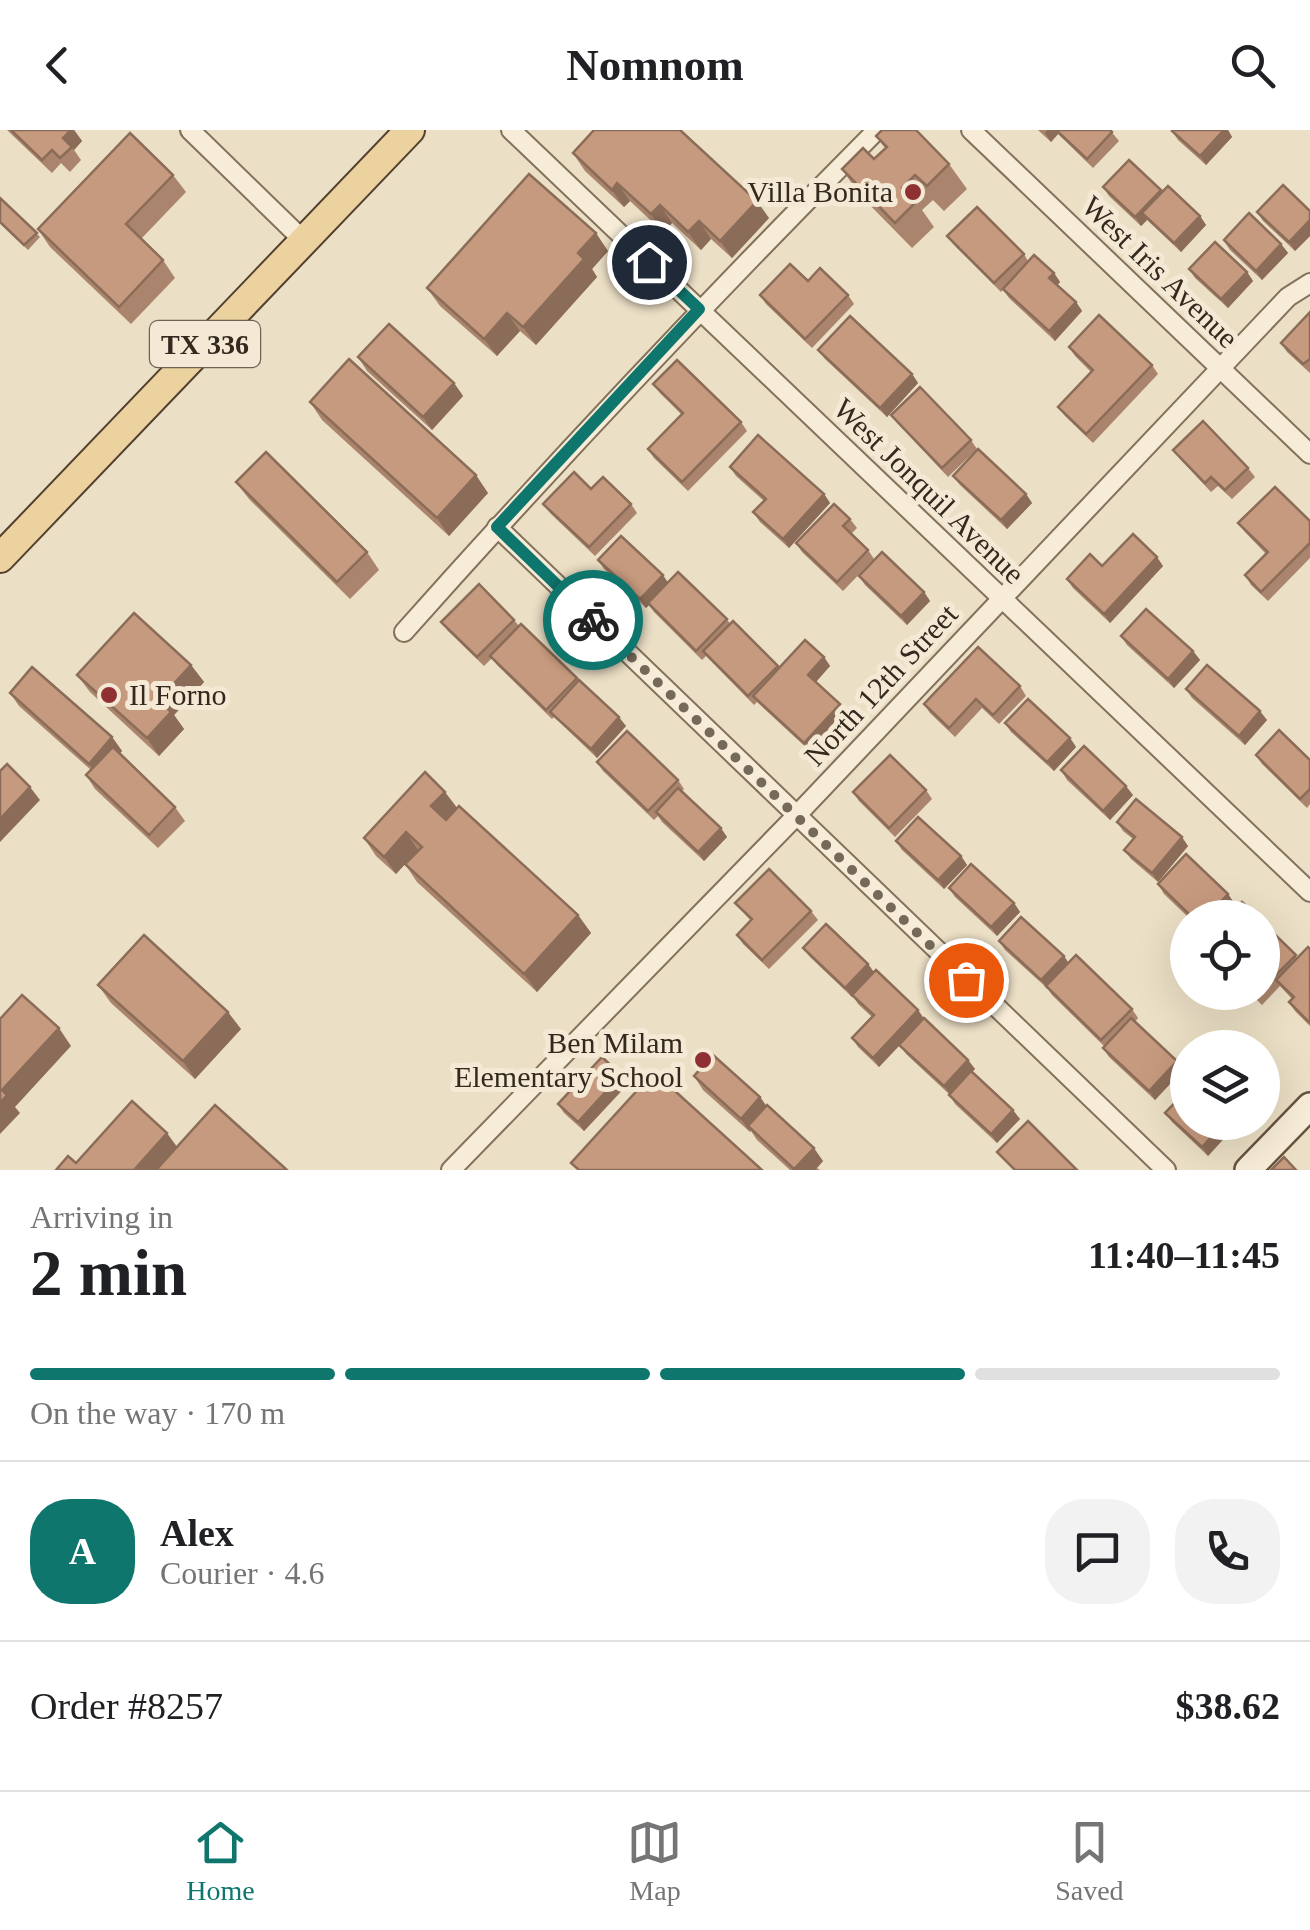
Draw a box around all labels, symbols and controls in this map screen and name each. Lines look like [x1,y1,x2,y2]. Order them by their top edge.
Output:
icon: back [30,38,85,93]
icon: search [1225,38,1280,93]
text: Nomnom [566,40,744,90]
place label: Villa Bonita [747,175,893,208]
marker: Villa Bonita [902,181,924,203]
street label: West Iris Avenue [1076,189,1245,354]
pin [607,220,692,305]
icon: home [622,235,677,290]
road number: TX 336 [150,321,260,367]
street label: West Jonquil Avenue [827,391,1031,590]
courier [543,570,643,670]
icon: bike [566,593,621,648]
street label: North 12th Street [798,597,964,772]
place label: Il Forno [129,678,227,711]
marker: Il Forno [98,684,120,706]
map controls [1170,900,1280,1140]
button: locate [1170,900,1280,1010]
pin [924,938,1009,1023]
icon: bag [939,953,994,1008]
place label: Ben Milam Elementary School [454,1026,683,1093]
button: layers [1170,1030,1280,1140]
marker: Ben Milam Elementary School [692,1049,714,1071]
text: Arriving in [30,1199,173,1235]
text: 11:40–11:45 [1088,1234,1280,1276]
text: 2 min [30,1237,187,1309]
text: On the way · 170 m [30,1395,285,1431]
button: chat [1045,1499,1150,1604]
button: phone [1175,1499,1280,1604]
text: Alex [160,1512,234,1554]
text: A [69,1530,96,1572]
text: Courier · 4.6 [160,1555,324,1591]
text: Order #8257 [30,1685,223,1727]
text: $38.62 [1176,1685,1280,1727]
tab: Home [186,1815,255,1907]
tab: Map [627,1815,682,1907]
tab: Saved [1055,1815,1124,1907]

